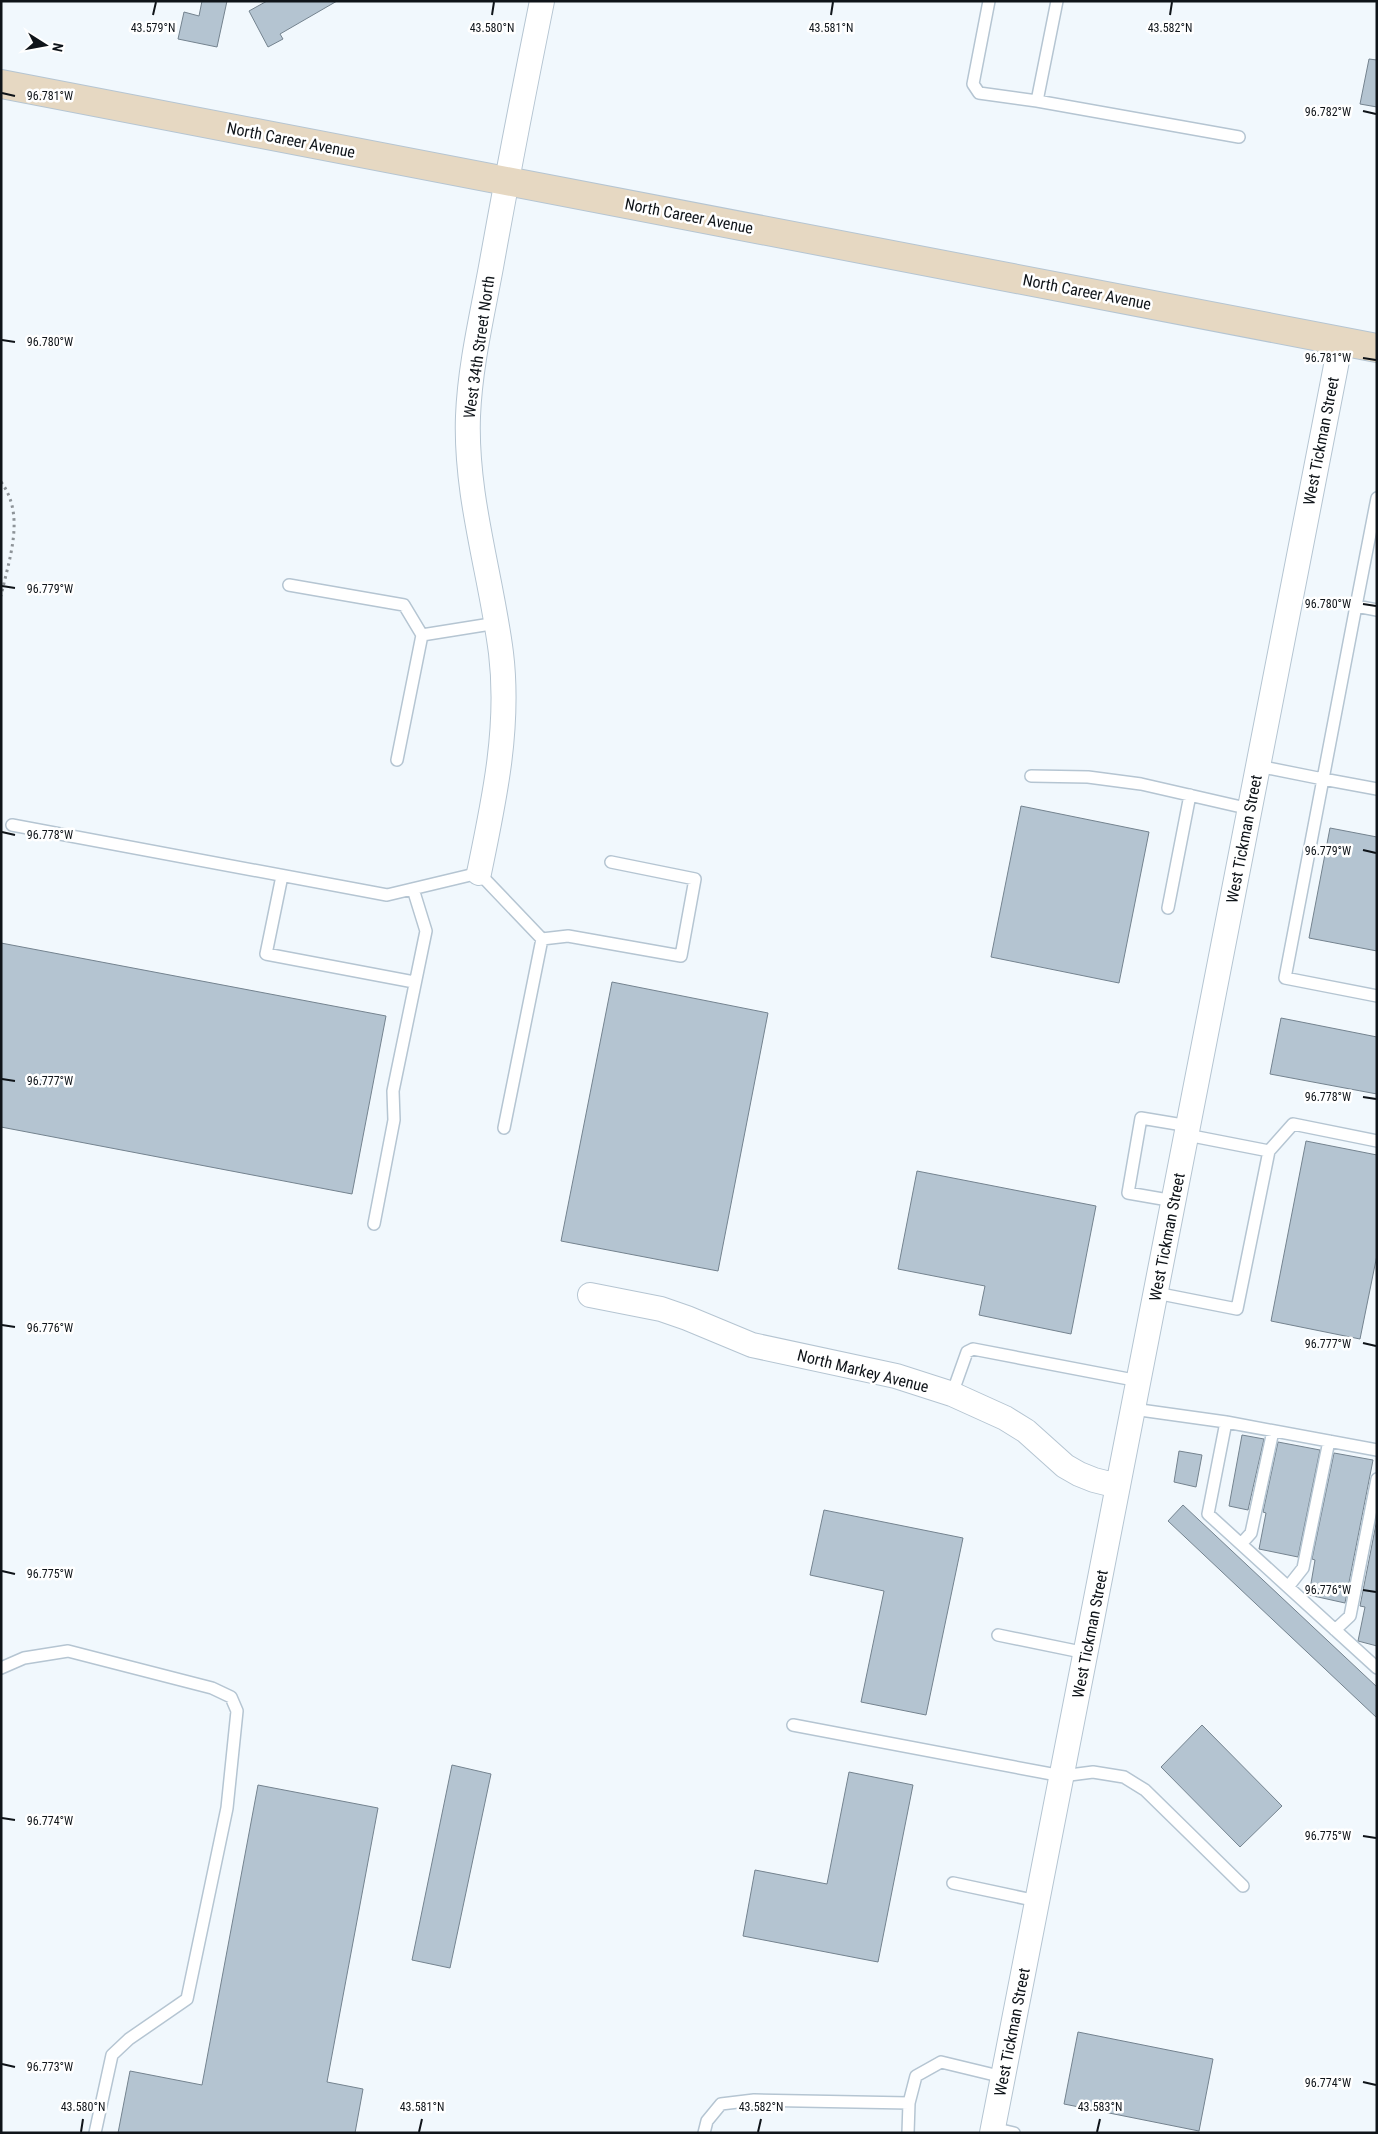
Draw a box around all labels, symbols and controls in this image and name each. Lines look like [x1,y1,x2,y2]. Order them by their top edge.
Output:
north arrow [20,20,70,70]
text: 43.579°N [131,21,175,35]
text: 43.580°N [470,21,514,35]
text: 43.581°N [809,21,853,35]
text: 43.582°N [1148,21,1192,35]
text: N [49,42,66,53]
text: 96.781°W [27,89,73,103]
text: 96.782°W [1305,105,1351,119]
street label: North Career Avenue [225,118,357,162]
street label: North Career Avenue [623,194,755,238]
street label: North Career Avenue [1021,270,1153,314]
street label: West 34th Street North [460,274,498,420]
text: 96.780°W [27,335,73,349]
text: 96.781°W [1305,351,1351,365]
street label: West Tickman Street [1299,375,1343,507]
text: 96.779°W [27,582,73,596]
text: 96.780°W [1305,597,1351,611]
street label: West Tickman Street [1222,773,1266,905]
text: 96.778°W [27,828,73,842]
text: 96.779°W [1305,844,1351,858]
text: 96.777°W [27,1074,73,1088]
text: 96.778°W [1305,1090,1351,1104]
street label: West Tickman Street [1145,1171,1189,1303]
text: 96.776°W [27,1321,73,1335]
text: 96.777°W [1305,1337,1351,1351]
street label: North Markey Avenue [795,1345,931,1397]
text: 96.775°W [27,1567,73,1581]
street label: West Tickman Street [1068,1568,1112,1700]
text: 96.776°W [1305,1583,1351,1597]
text: 96.774°W [27,1814,73,1828]
text: 96.775°W [1305,1829,1351,1843]
street label: West Tickman Street [990,1966,1034,2098]
text: 96.773°W [27,2060,73,2074]
text: 96.774°W [1305,2076,1351,2090]
text: 43.580°N [61,2100,105,2114]
text: 43.581°N [400,2100,444,2114]
text: 43.582°N [739,2100,783,2114]
text: 43.583°N [1078,2100,1122,2114]

